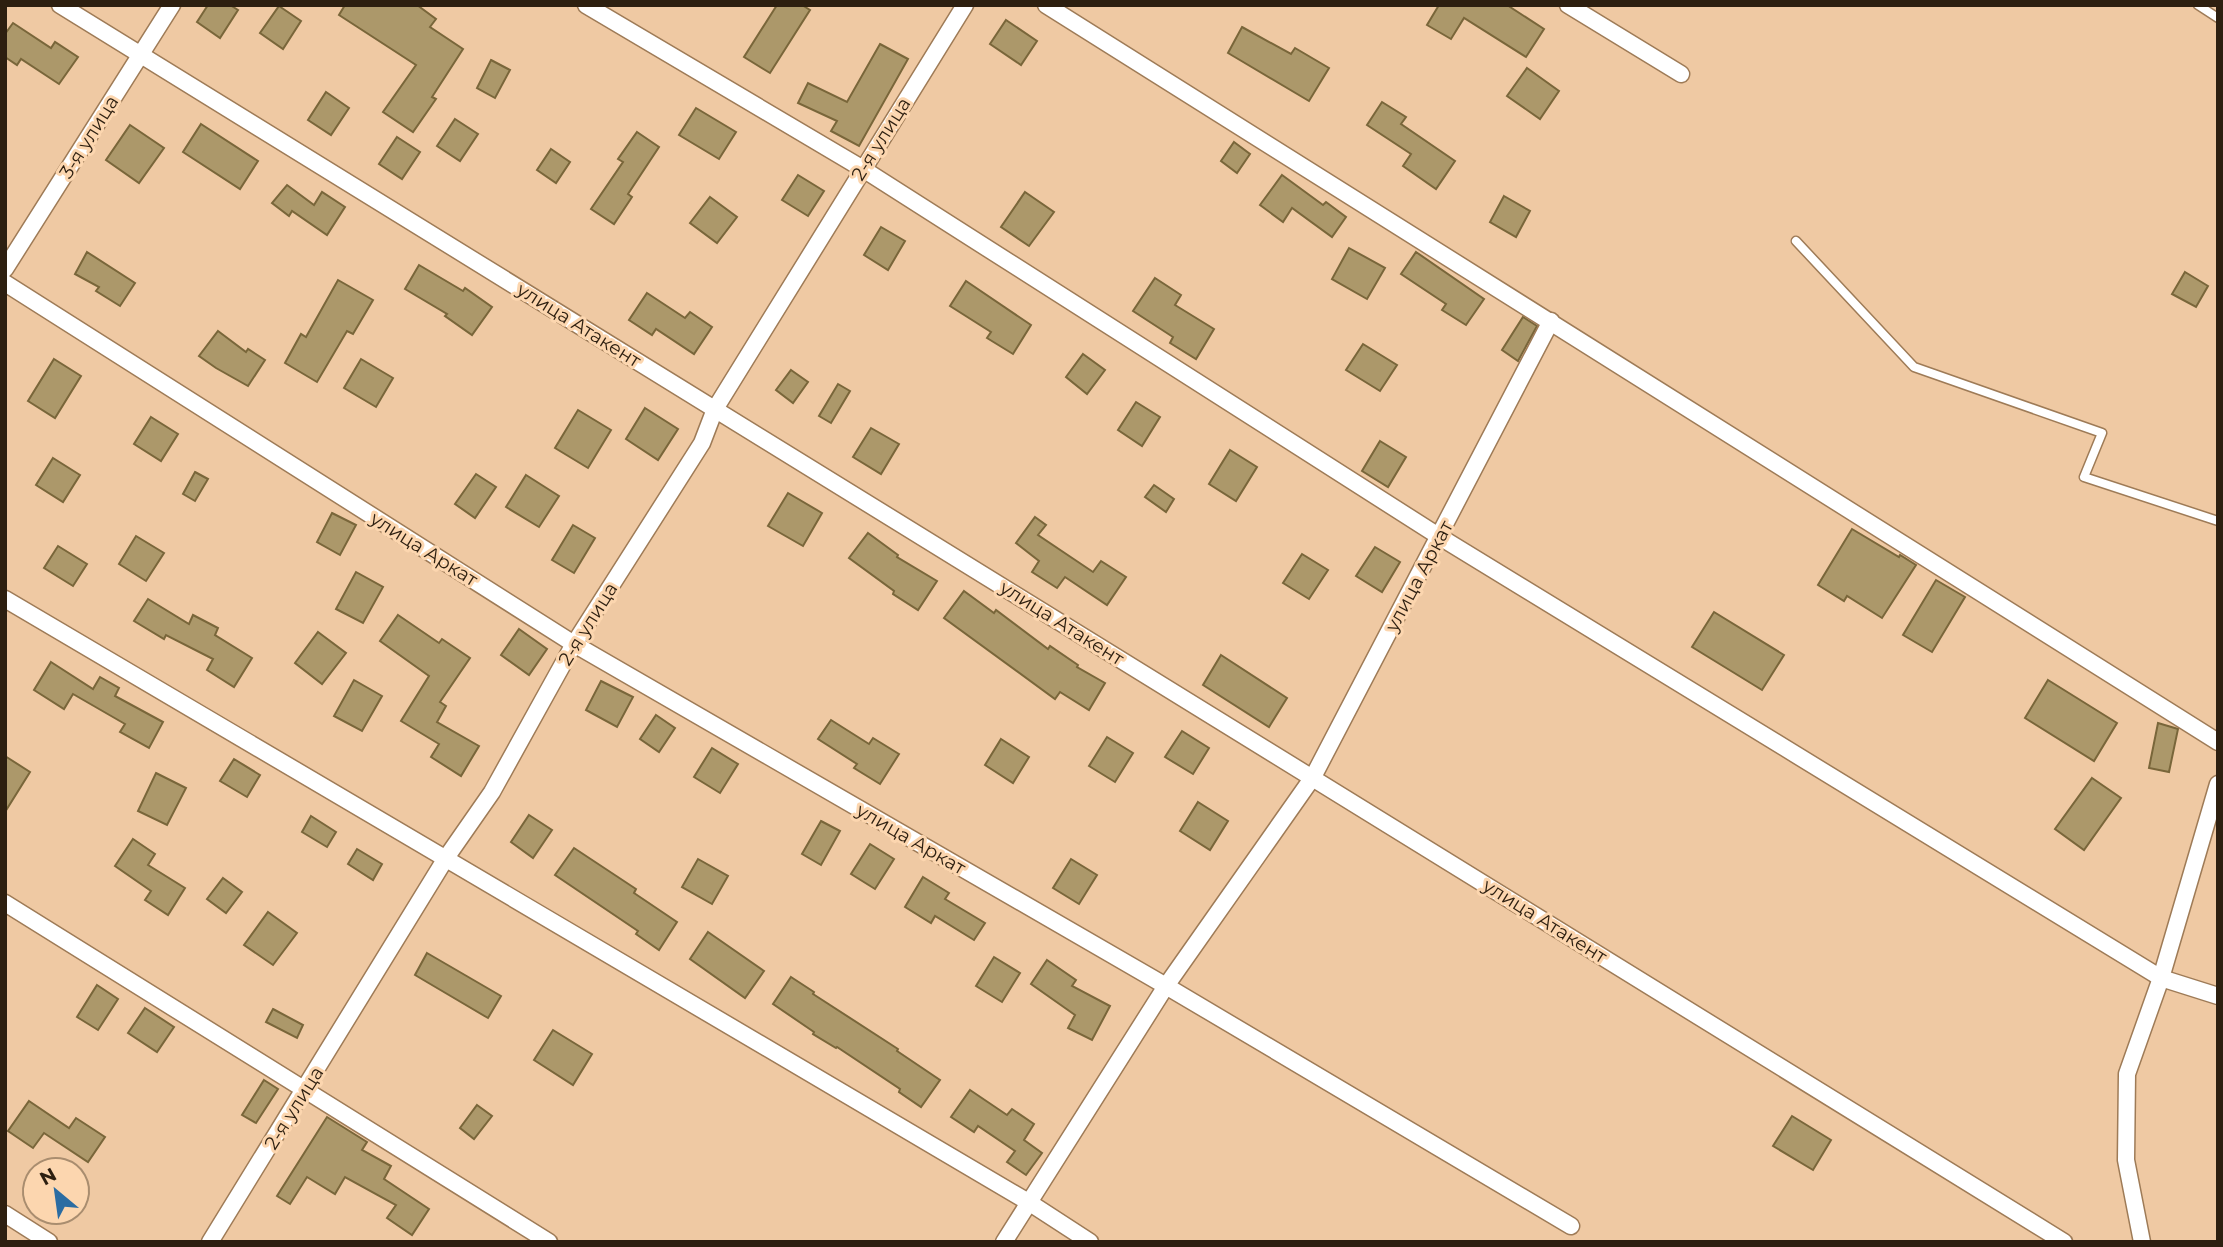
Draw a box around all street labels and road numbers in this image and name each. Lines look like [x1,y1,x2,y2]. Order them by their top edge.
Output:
street label: 3-я улица [55,91,123,183]
street label: 2-я улица [847,93,915,185]
street label: улица Атакент [512,277,645,372]
street label: улица Аркат [365,506,482,591]
street label: улица Аркат [1380,517,1458,636]
street label: улица Атакент [995,575,1128,670]
street label: 2-я улица [554,578,622,670]
street label: улица Аркат [851,798,970,880]
street label: улица Атакент [1478,873,1611,968]
street label: 2-я улица [260,1062,328,1154]

